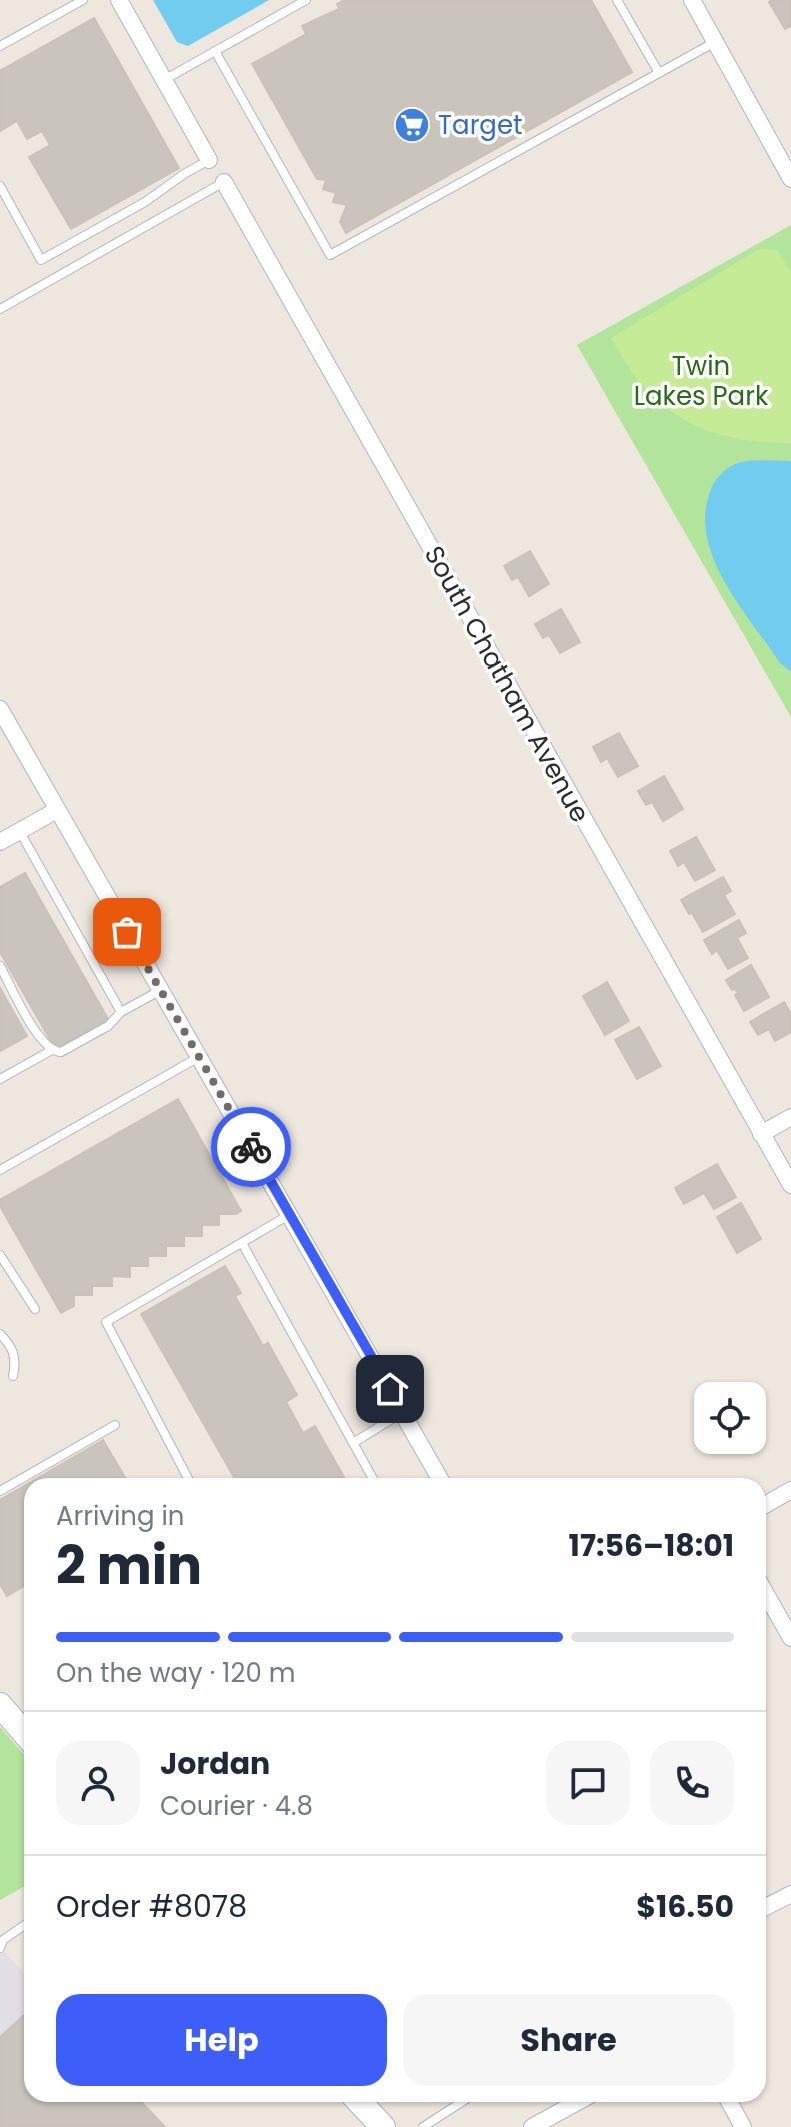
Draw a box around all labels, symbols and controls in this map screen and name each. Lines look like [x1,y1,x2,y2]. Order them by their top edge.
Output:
supermarket icon: Target [393,106,431,144]
place label: Target [438,107,523,143]
park label: Twin Lakes Park [634,348,769,414]
street label: South Chatham Avenue [416,539,598,829]
pin [93,898,161,966]
icon: bag [105,910,149,954]
courier [211,1107,291,1187]
icon: bike [229,1125,273,1169]
pin [356,1355,424,1423]
icon: home [368,1367,412,1411]
map controls [694,1382,766,1454]
button: locate [694,1382,766,1454]
text: Arriving in [56,1498,185,1534]
text: 17:56–18:01 [569,1524,734,1567]
text: 2 min [56,1529,202,1602]
text: On the way · 120 m [56,1655,295,1691]
button: person [56,1741,140,1825]
button: chat [546,1741,630,1825]
button: phone [650,1741,734,1825]
text: Jordan [160,1742,270,1785]
text: Courier · 4.8 [160,1788,313,1824]
text: Order #8078 [56,1885,247,1928]
text: $16.50 [636,1885,734,1928]
button: Help [56,1994,387,2086]
button: Share [403,1994,734,2086]

